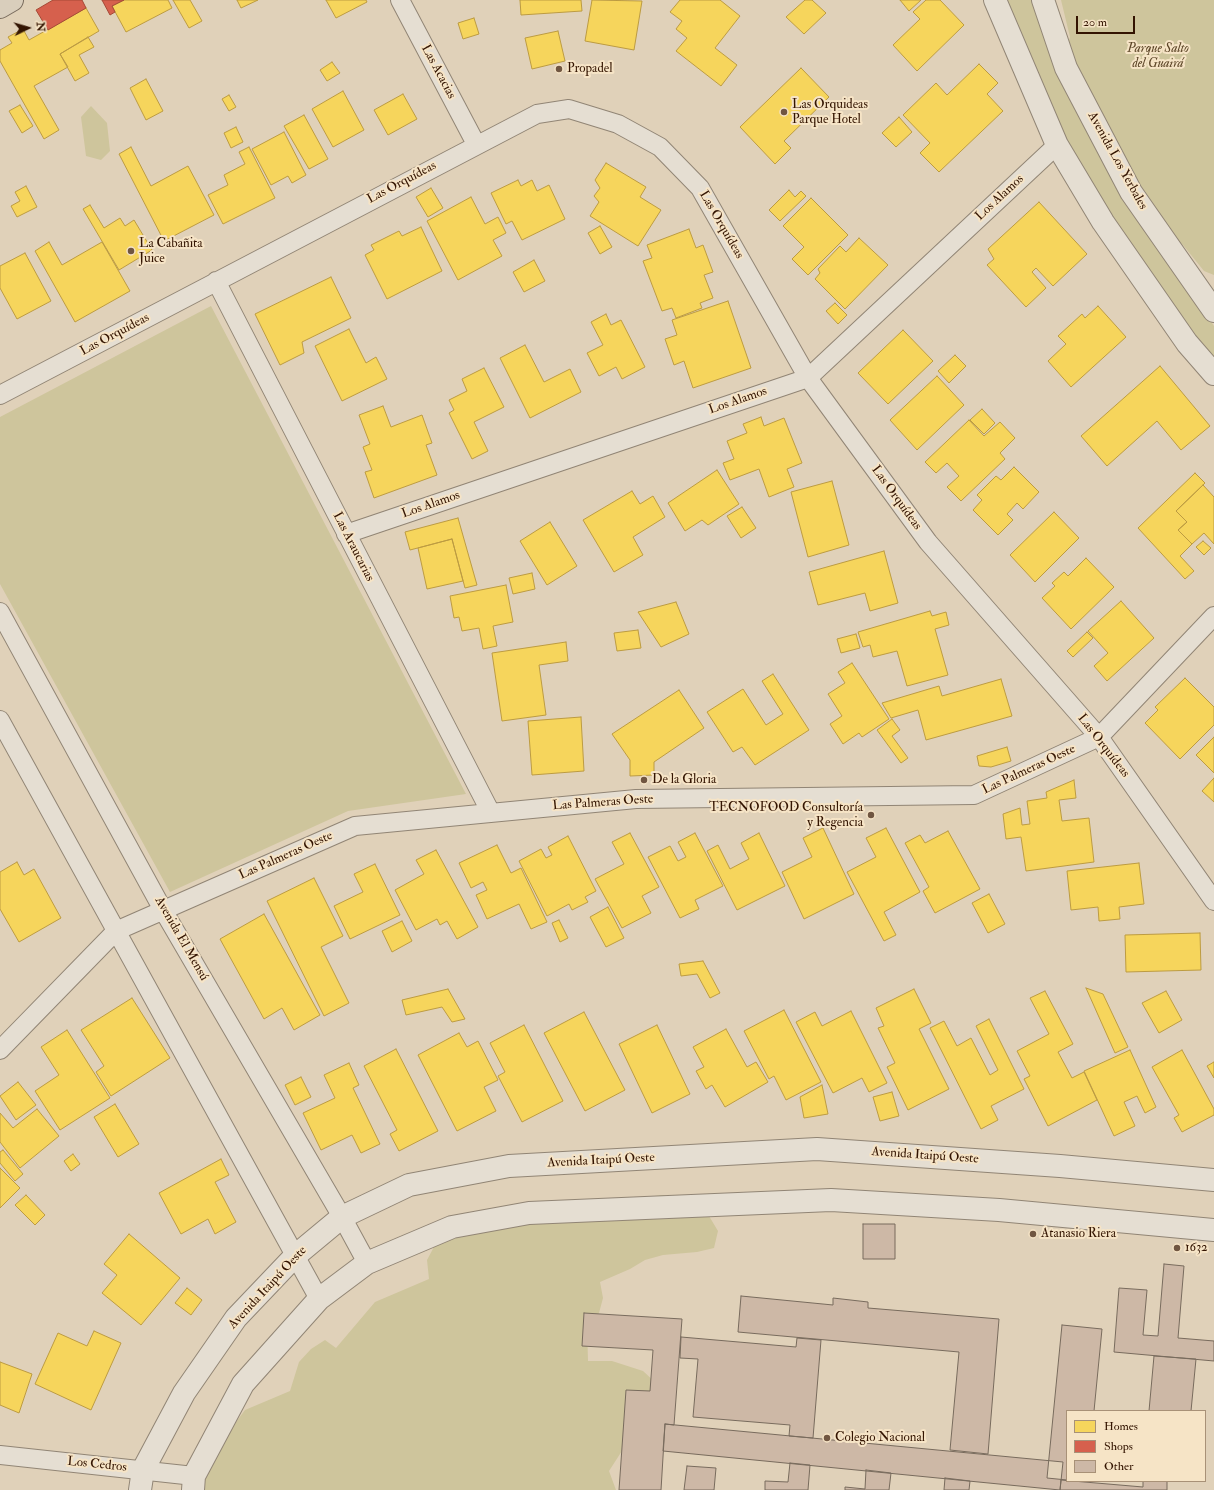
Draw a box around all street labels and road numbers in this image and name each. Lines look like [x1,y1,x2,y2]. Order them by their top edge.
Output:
street label: Las Acacias [417,42,459,102]
street label: Avenida Los Yerbales [1084,109,1150,213]
street label: Las Orquídeas [365,158,439,208]
street label: Los Alamos [973,172,1027,224]
street label: Las Orquídeas [695,188,747,262]
street label: Las Orquídeas [78,310,152,360]
street label: Los Alamos [707,384,769,418]
street label: Las Orquídeas [867,463,925,533]
street label: Los Alamos [400,488,462,522]
street label: Las Araucarias [329,510,377,584]
street label: Las Orquídeas [1073,711,1133,781]
street label: Las Palmeras Oeste [980,742,1078,798]
street label: Las Palmeras Oeste [552,792,654,814]
street label: Las Palmeras Oeste [237,828,335,884]
street label: Avenida El Mensú [151,894,211,984]
street label: Avenida Itaipú Oeste [871,1144,979,1168]
street label: Avenida Itaipú Oeste [547,1150,655,1172]
street label: Avenida Itaipú Oeste [226,1243,310,1333]
street label: Los Cedros [66,1454,128,1476]

